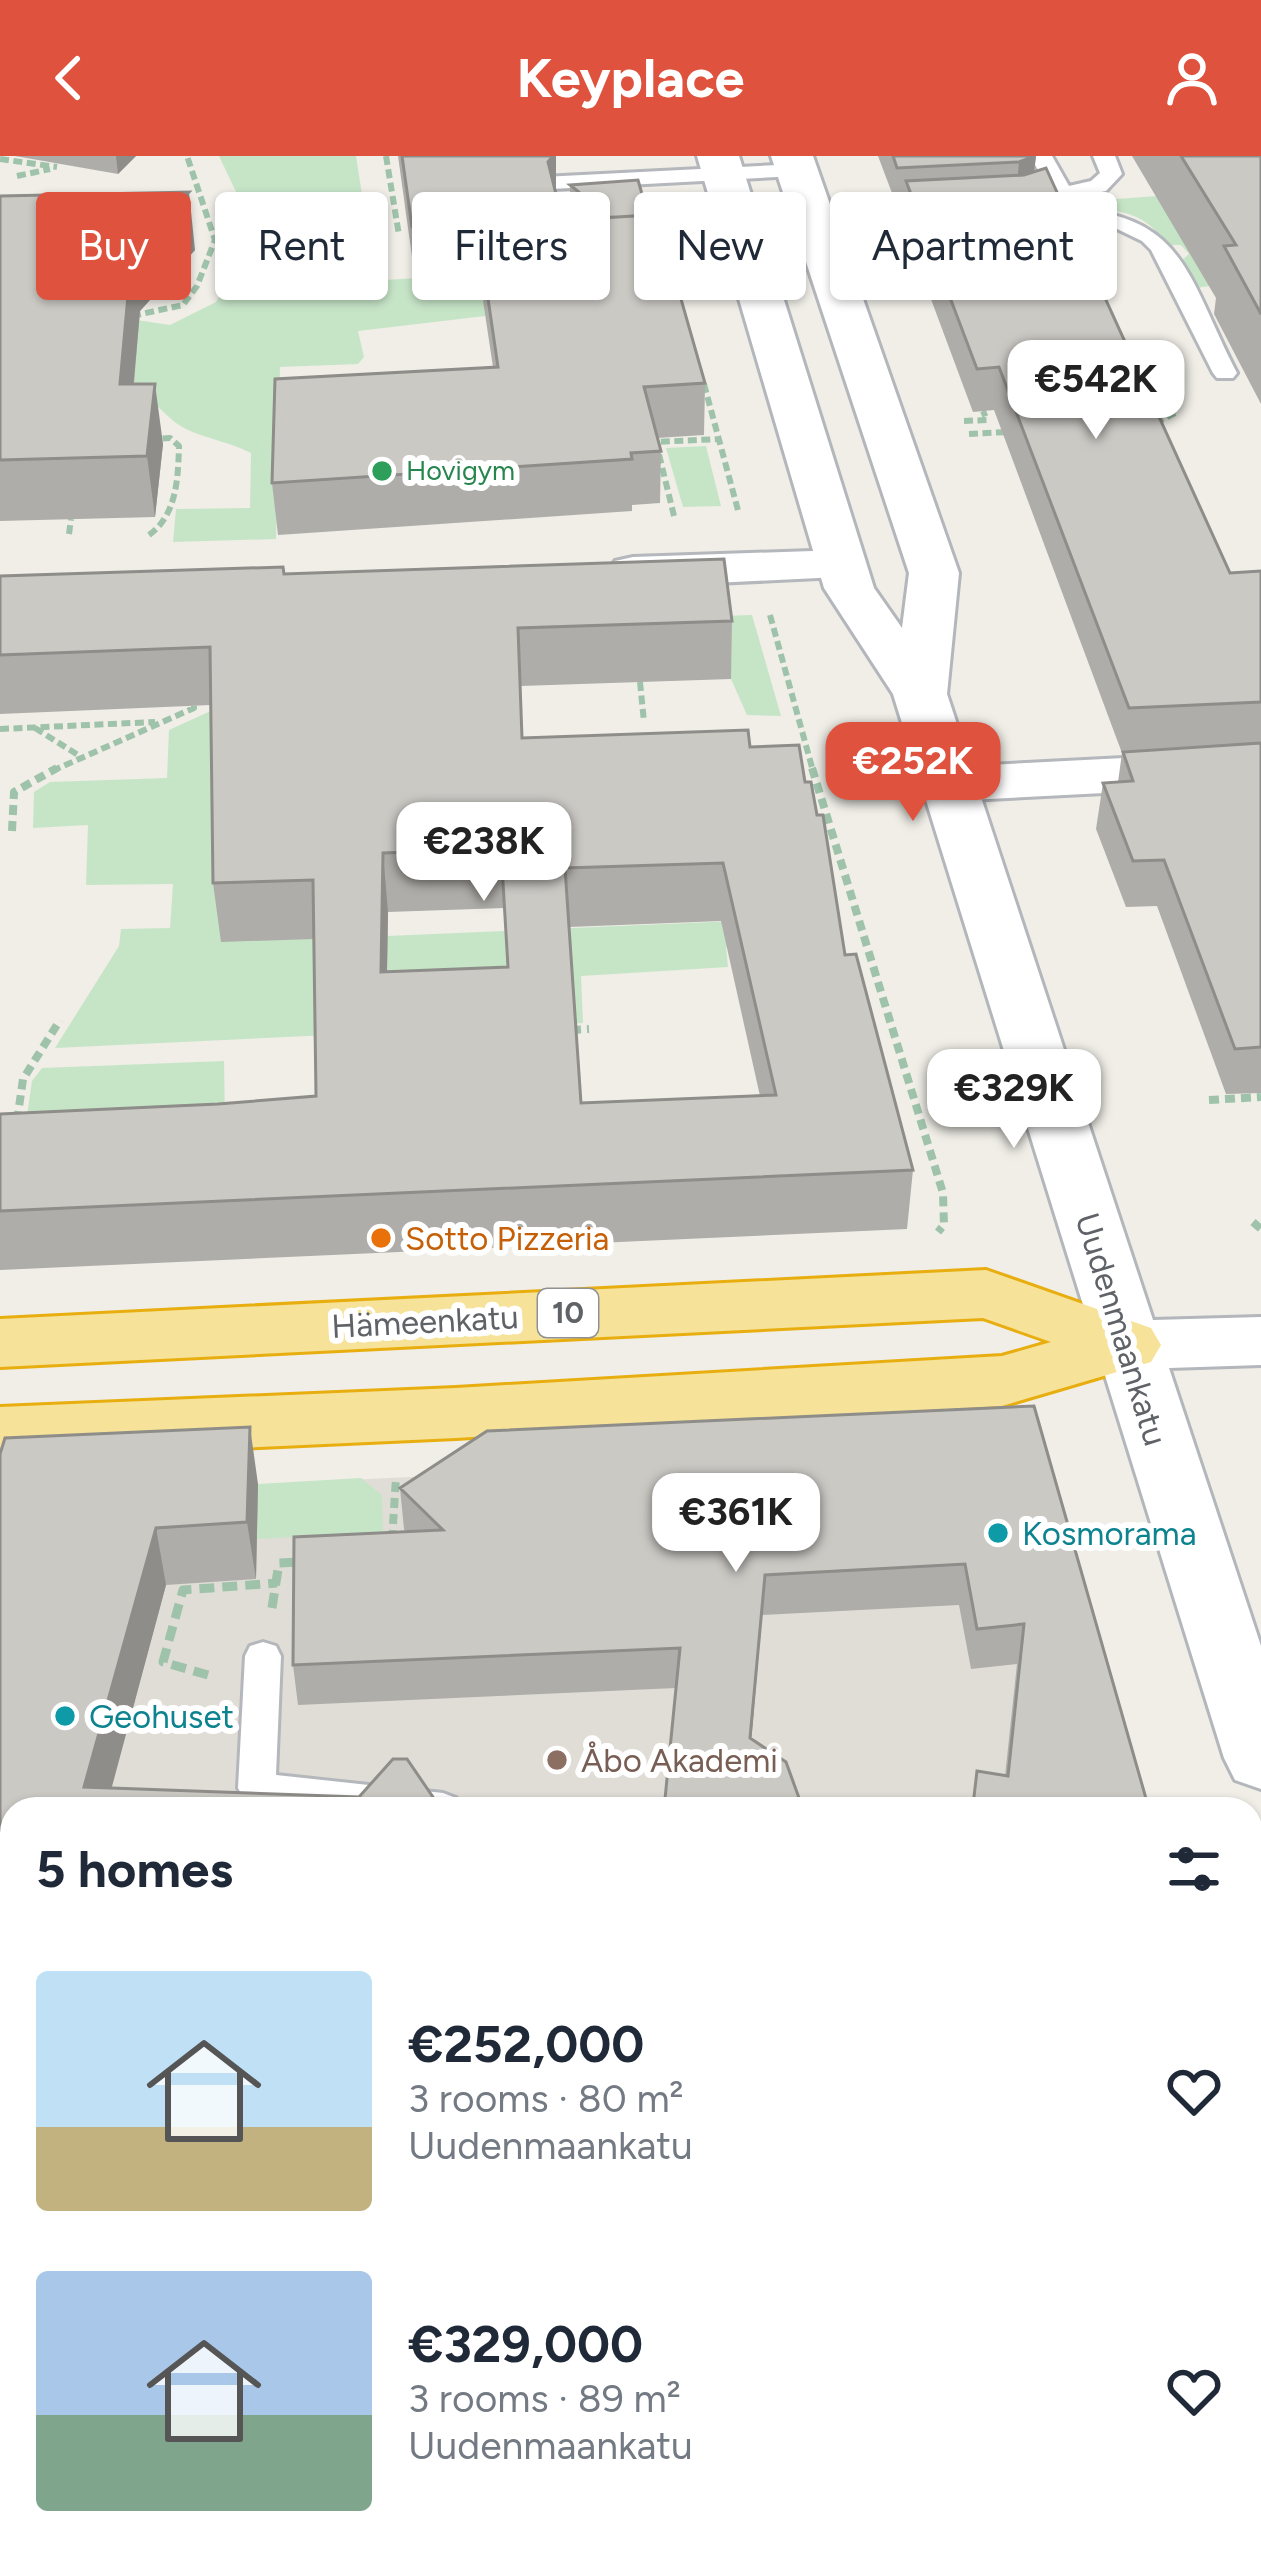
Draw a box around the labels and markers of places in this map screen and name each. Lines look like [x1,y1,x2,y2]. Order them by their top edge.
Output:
pin: €542K [1012,340,1180,442]
place label: Hovigym [406,454,515,487]
marker: Hovigym [369,458,395,484]
pin: €252K [829,722,997,824]
pin: €238K [400,802,568,904]
pin: €329K [930,1049,1098,1151]
place label: Sotto Pizzeria [405,1219,609,1258]
marker: Sotto Pizzeria [368,1225,394,1251]
pin: €361K [652,1473,820,1575]
place label: Kosmorama [1022,1514,1197,1553]
marker: Kosmorama [985,1520,1011,1546]
place label: Geohuset [89,1697,234,1736]
marker: Geohuset [52,1703,78,1729]
place label: Åbo Akademi [581,1741,778,1780]
marker: Åbo Akademi [544,1747,570,1773]

